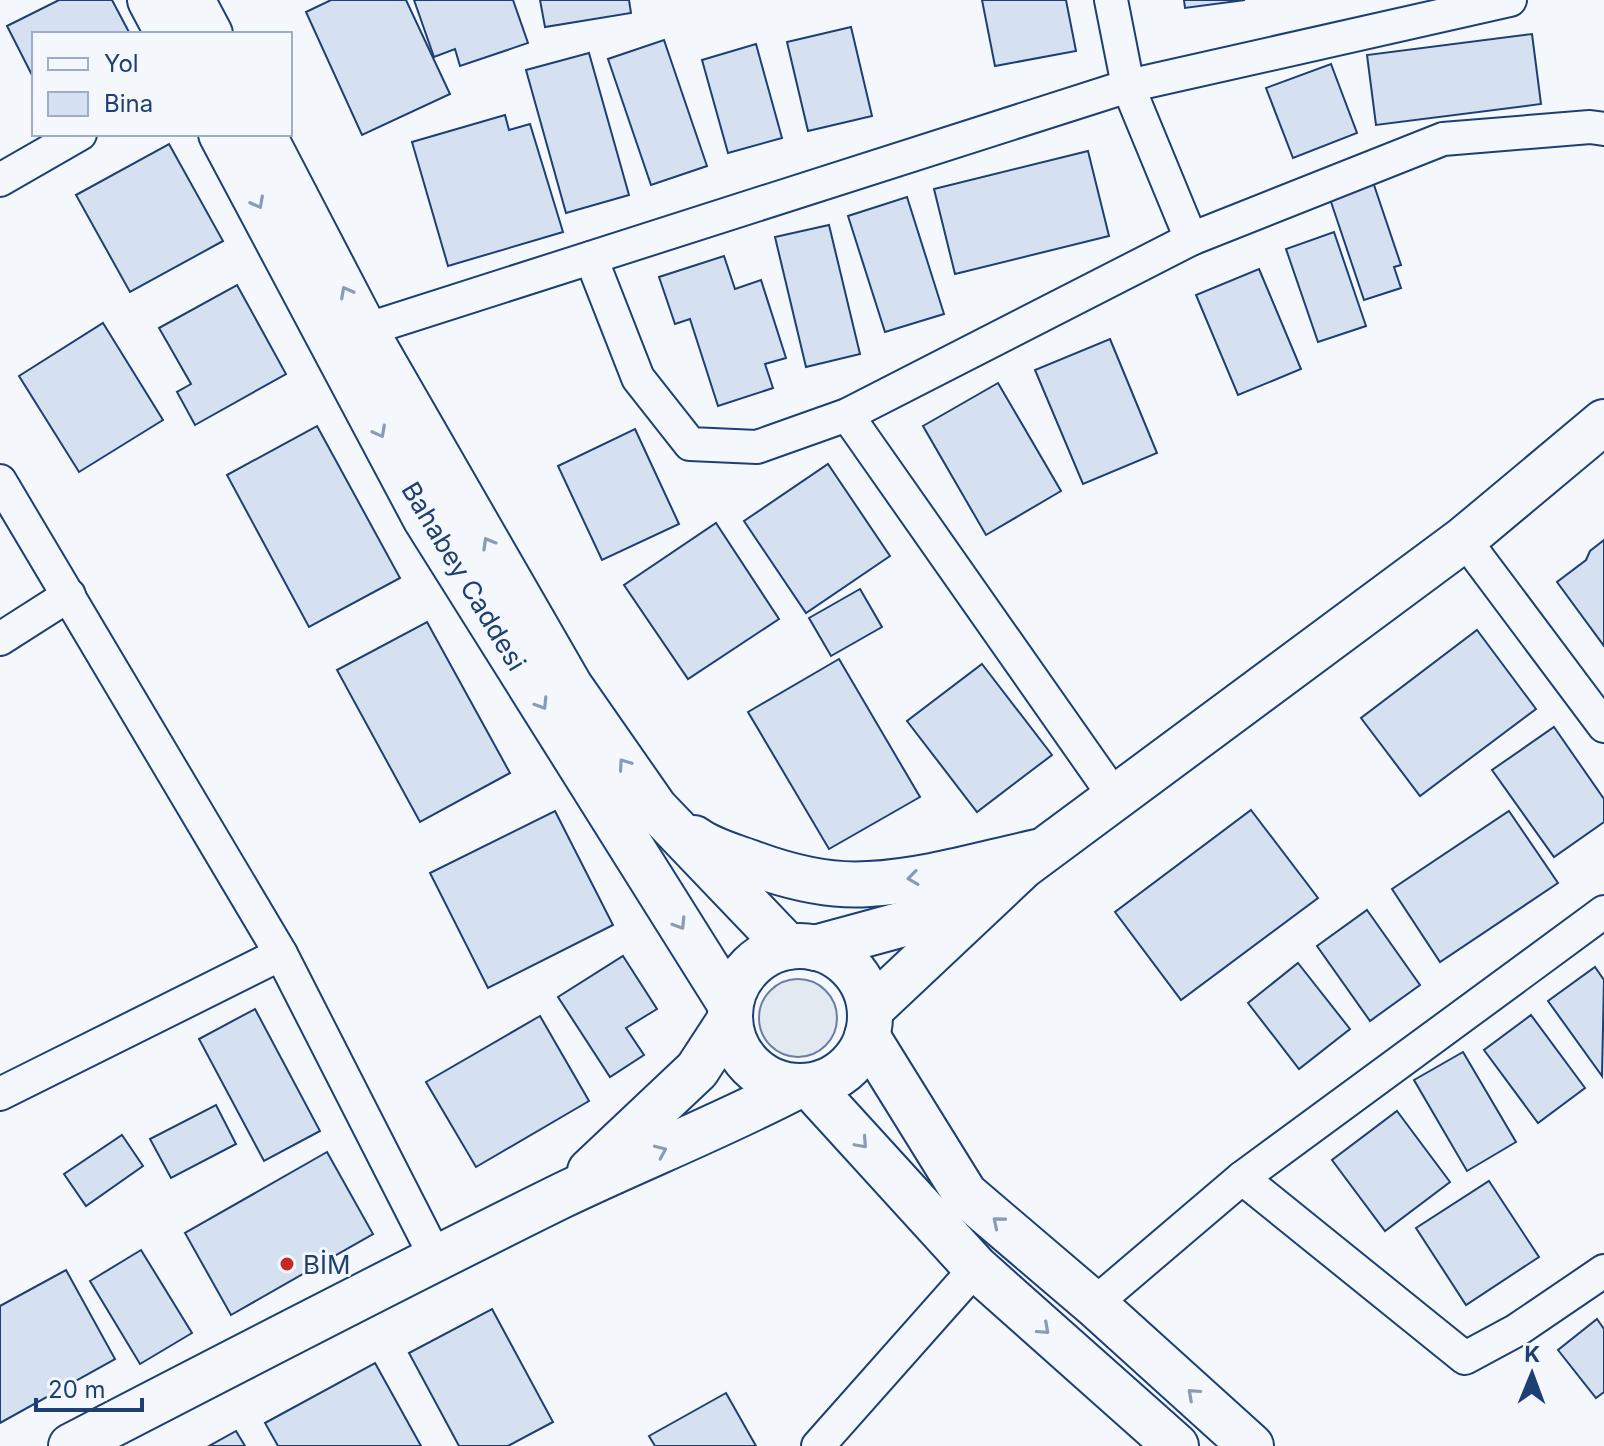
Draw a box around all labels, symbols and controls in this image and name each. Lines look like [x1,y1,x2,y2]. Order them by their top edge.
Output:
legend [32,32,292,136]
text: Yol [104,49,139,78]
text: Bina [104,89,153,118]
one-way arrow [248,195,263,209]
one-way arrow [340,286,355,301]
one-way arrow [370,424,385,439]
street label: Bahabey Caddesi [395,476,533,676]
one-way arrow [482,537,498,552]
one-way arrow [532,695,547,709]
one-way arrow [619,758,634,772]
one-way arrow [906,869,919,886]
one-way arrow [670,915,685,930]
one-way arrow [853,1134,867,1149]
one-way arrow [653,1145,668,1161]
one-way arrow [992,1217,1007,1232]
place label: BİM [303,1249,350,1280]
marker: BİM [278,1255,296,1273]
one-way arrow [1035,1319,1050,1333]
north arrow [1492,1334,1572,1414]
text: K [1524,1341,1541,1367]
scale bar [36,1362,142,1412]
text: 20 m [48,1375,106,1404]
one-way arrow [1187,1389,1202,1403]

